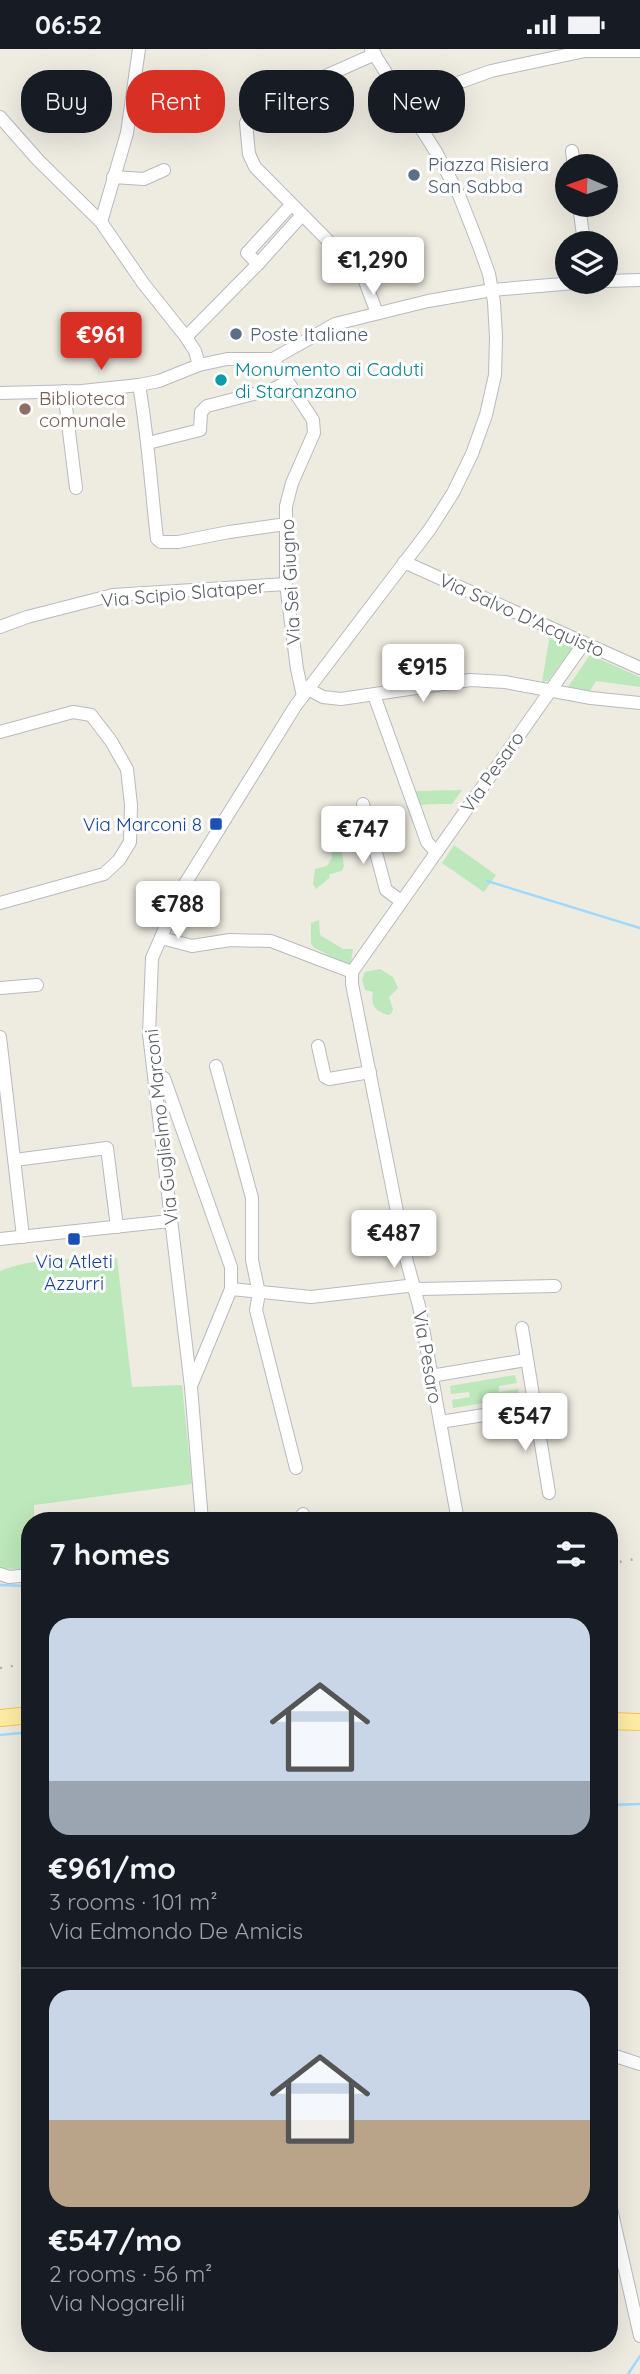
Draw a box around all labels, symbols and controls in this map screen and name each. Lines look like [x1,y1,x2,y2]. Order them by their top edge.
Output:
text: 06:52 [35,8,102,41]
chip: Buy [21,70,112,133]
chip: Rent [126,70,225,133]
chip: Filters [239,70,354,133]
chip: New [368,70,465,133]
place label: Piazza Risiera San Sabba [428,152,549,198]
north arrow [555,154,618,217]
map controls [555,154,618,294]
marker: Piazza Risiera San Sabba [406,167,422,183]
button: layers [555,231,618,294]
pin: €1,290 [316,237,430,297]
text: €1,290 [338,245,408,274]
pin: €961 [60,313,142,372]
text: €961 [77,320,125,349]
place label: Poste Italiane [250,322,368,346]
marker: Poste Italiane [228,326,244,342]
place label: Monumento ai Caduti di Staranzano [235,357,424,403]
marker: Monumento ai Caduti di Staranzano [213,372,229,388]
place label: Biblioteca comunale [39,386,126,432]
marker: Biblioteca comunale [17,401,33,417]
street label: Via Sei Giugno [275,518,305,646]
street label: Via Salvo D'Acquisto [435,568,609,662]
street label: Via Scipio Slataper [100,574,267,612]
pin: €915 [382,645,464,704]
text: €915 [398,652,448,681]
street label: Via Pesaro [455,727,529,817]
pin: €747 [322,807,404,866]
place label: Via Marconi 8 [83,812,202,836]
text: €747 [337,814,389,843]
marker: Via Marconi 8 [208,816,224,832]
pin: €788 [137,881,219,941]
text: €788 [152,889,204,918]
street label: Via Guglielmo Marconi [139,1028,183,1226]
pin: €487 [353,1211,435,1270]
text: €487 [367,1218,421,1247]
marker: Via Atleti Azzurri [66,1231,82,1247]
place label: Via Atleti Azzurri [35,1249,113,1295]
street label: Via Pesaro [408,1309,448,1405]
pin: €547 [484,1393,566,1453]
text: €547 [498,1401,552,1430]
text: 7 homes [49,1535,170,1573]
icon: filters [552,1535,590,1573]
icon: home [257,1664,383,1790]
text: €961/mo [49,1849,176,1887]
text: 3 rooms · 101 m² [49,1887,218,1916]
text: Via Edmondo De Amicis [49,1916,303,1945]
icon: home [257,2036,383,2162]
text: €547/mo [49,2221,182,2259]
text: 2 rooms · 56 m² [49,2259,212,2288]
text: Via Nogarelli [49,2288,185,2317]

